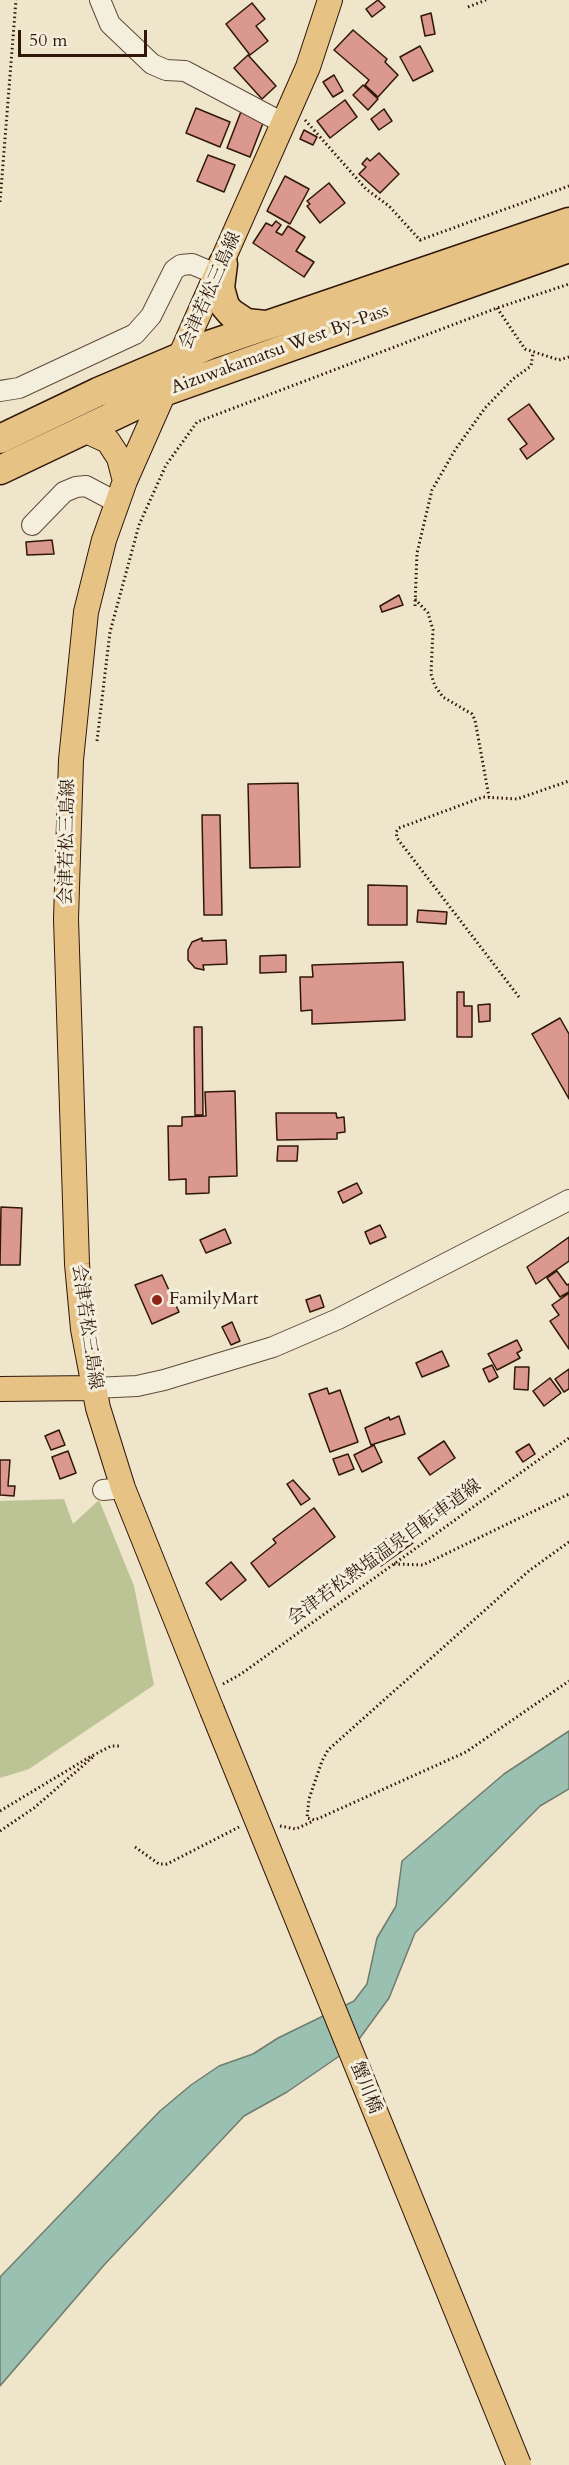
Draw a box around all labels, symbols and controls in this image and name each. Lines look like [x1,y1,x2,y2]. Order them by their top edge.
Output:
scale bar [21,18,150,56]
text: 50 m [29,28,68,53]
street label: 会津若松三島線 [176,229,246,353]
street label: Aizuwakamatsu West By-Pass [168,301,392,399]
street label: 会津若松三島線 [56,779,80,905]
street label: 会津若松三島線 [67,1263,105,1391]
place label: FamilyMart [169,1289,258,1311]
marker: FamilyMart [150,1293,164,1307]
street label: 会津若松熱塩温泉自転車道線 [284,1475,486,1631]
street label: 蟹川橋 [345,2059,385,2117]

